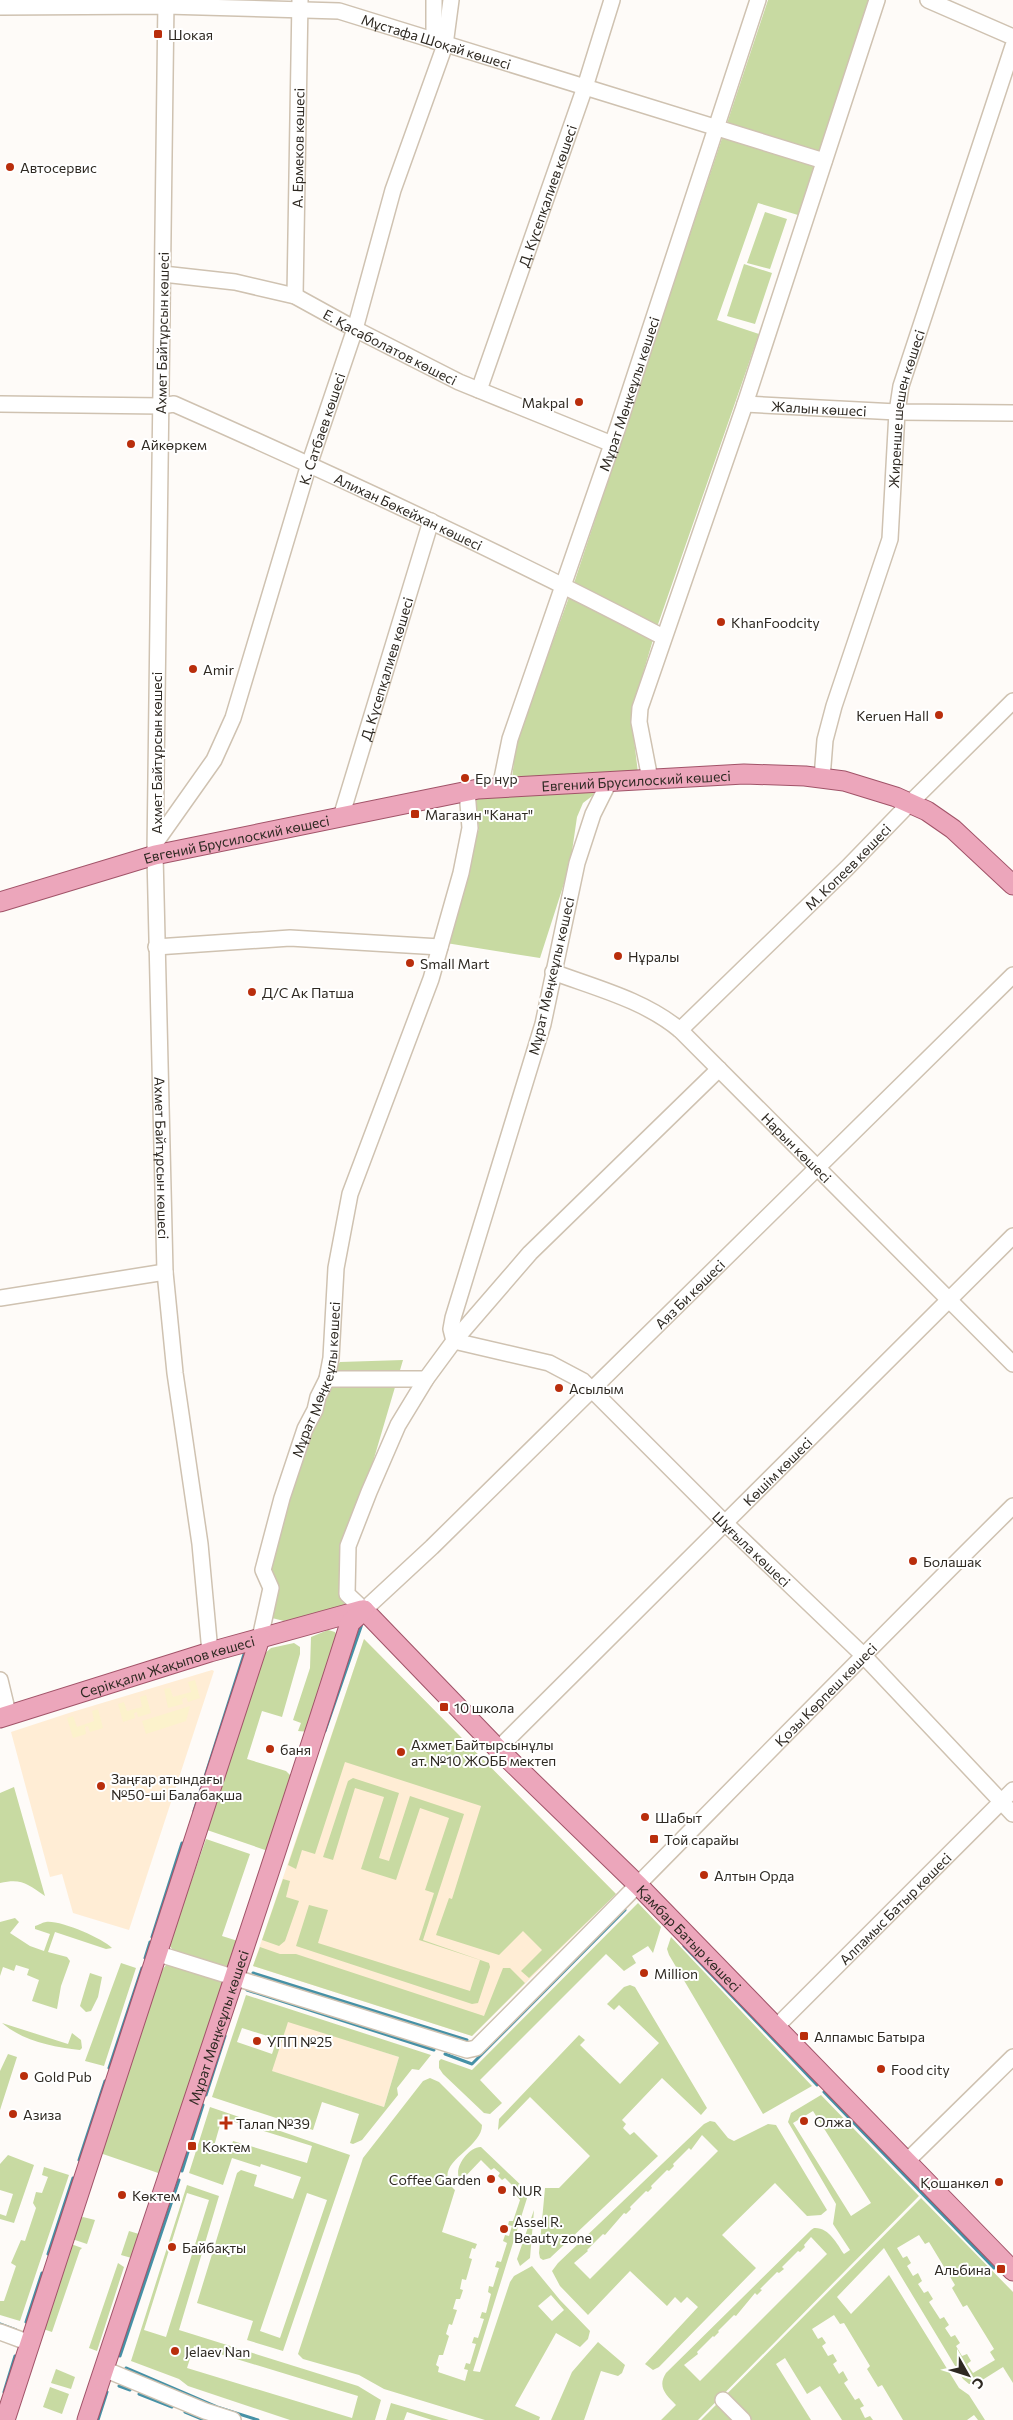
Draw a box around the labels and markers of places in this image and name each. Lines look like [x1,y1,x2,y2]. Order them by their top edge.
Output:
place label: Шокая [168,26,213,43]
marker: Шокая [152,28,164,40]
place label: Автосервис [20,159,97,176]
marker: Автосервис [4,161,16,173]
place label: Makpal [522,394,569,411]
marker: Makpal [573,396,585,408]
place label: Айкөркем [141,436,207,453]
marker: Айкөркем [125,438,137,450]
place label: KhanFoodcity [731,614,820,631]
marker: KhanFoodcity [715,616,727,628]
place label: Amir [203,661,234,678]
marker: Amir [187,663,199,675]
place label: Keruen Hall [856,707,929,724]
marker: Keruen Hall [933,709,945,721]
place label: Ер нур [475,770,518,787]
marker: Ер нур [459,772,471,784]
place label: Магазин "Канат" [425,806,533,823]
marker: Магазин "Канат" [409,808,421,820]
place label: Нұралы [628,948,679,965]
marker: Нұралы [612,950,624,962]
place label: Small Mart [420,955,490,972]
marker: Small Mart [404,957,416,969]
place label: Д/С Ак Патша [262,984,354,1001]
marker: Д/С Ак Патша [246,986,258,998]
place label: Асылым [569,1380,624,1397]
marker: Асылым [553,1382,565,1394]
place label: Болашак [923,1553,982,1570]
marker: Болашак [907,1555,919,1567]
place label: 10 школа [454,1699,514,1716]
marker: 10 школа [438,1701,450,1713]
place label: Ахмет Байтырсынұлы ат. №10 ЖОББ мектеп [411,1736,556,1769]
place label: баня [280,1741,311,1758]
marker: баня [264,1743,276,1755]
marker: Ахмет Байтырсынұлы ат. №10 ЖОББ мектеп [395,1746,407,1758]
place label: Заңғар атындағы №50-ші Балабақша [111,1770,242,1803]
marker: Заңғар атындағы №50-ші Балабақша [95,1780,107,1792]
place label: Шабыт [655,1809,703,1826]
marker: Шабыт [639,1811,651,1823]
place label: Той сарайы [664,1831,739,1848]
marker: Той сарайы [648,1833,660,1845]
place label: Алтын Орда [714,1867,794,1884]
marker: Алтын Орда [698,1869,710,1881]
place label: Million [654,1965,698,1982]
marker: Million [638,1967,650,1979]
place label: Алпамыс Батыра [814,2028,925,2045]
marker: Алпамыс Батыра [798,2030,810,2042]
place label: УПП №25 [267,2033,332,2050]
marker: УПП №25 [251,2035,263,2047]
place label: Food city [891,2061,950,2078]
marker: Food city [875,2063,887,2075]
place label: Gold Pub [34,2068,92,2085]
marker: Gold Pub [18,2070,30,2082]
place label: Азиза [23,2106,62,2123]
marker: Азиза [7,2108,19,2120]
place label: Олжа [814,2113,852,2130]
place label: Талап №39 [236,2115,310,2132]
marker: Олжа [798,2115,810,2127]
marker: Талап №39 [220,2117,232,2129]
place label: Коктем [202,2138,251,2155]
marker: Коктем [186,2140,198,2152]
place label: Coffee Garden [389,2171,481,2188]
marker: Coffee Garden [485,2173,497,2185]
place label: Қошанкөл [920,2174,989,2191]
marker: Қошанкөл [993,2176,1005,2188]
place label: NUR [512,2182,542,2199]
marker: NUR [496,2184,508,2196]
place label: Көктем [132,2187,181,2204]
marker: Көктем [116,2189,128,2201]
place label: Assel R. Beauty zone [514,2213,592,2246]
marker: Assel R. Beauty zone [498,2223,510,2235]
place label: Байбақты [182,2239,246,2256]
marker: Байбақты [166,2241,178,2253]
place label: Альбина [934,2261,991,2278]
marker: Альбина [995,2263,1007,2275]
place label: Jelaev Nan [185,2343,250,2360]
marker: Jelaev Nan [169,2345,181,2357]

